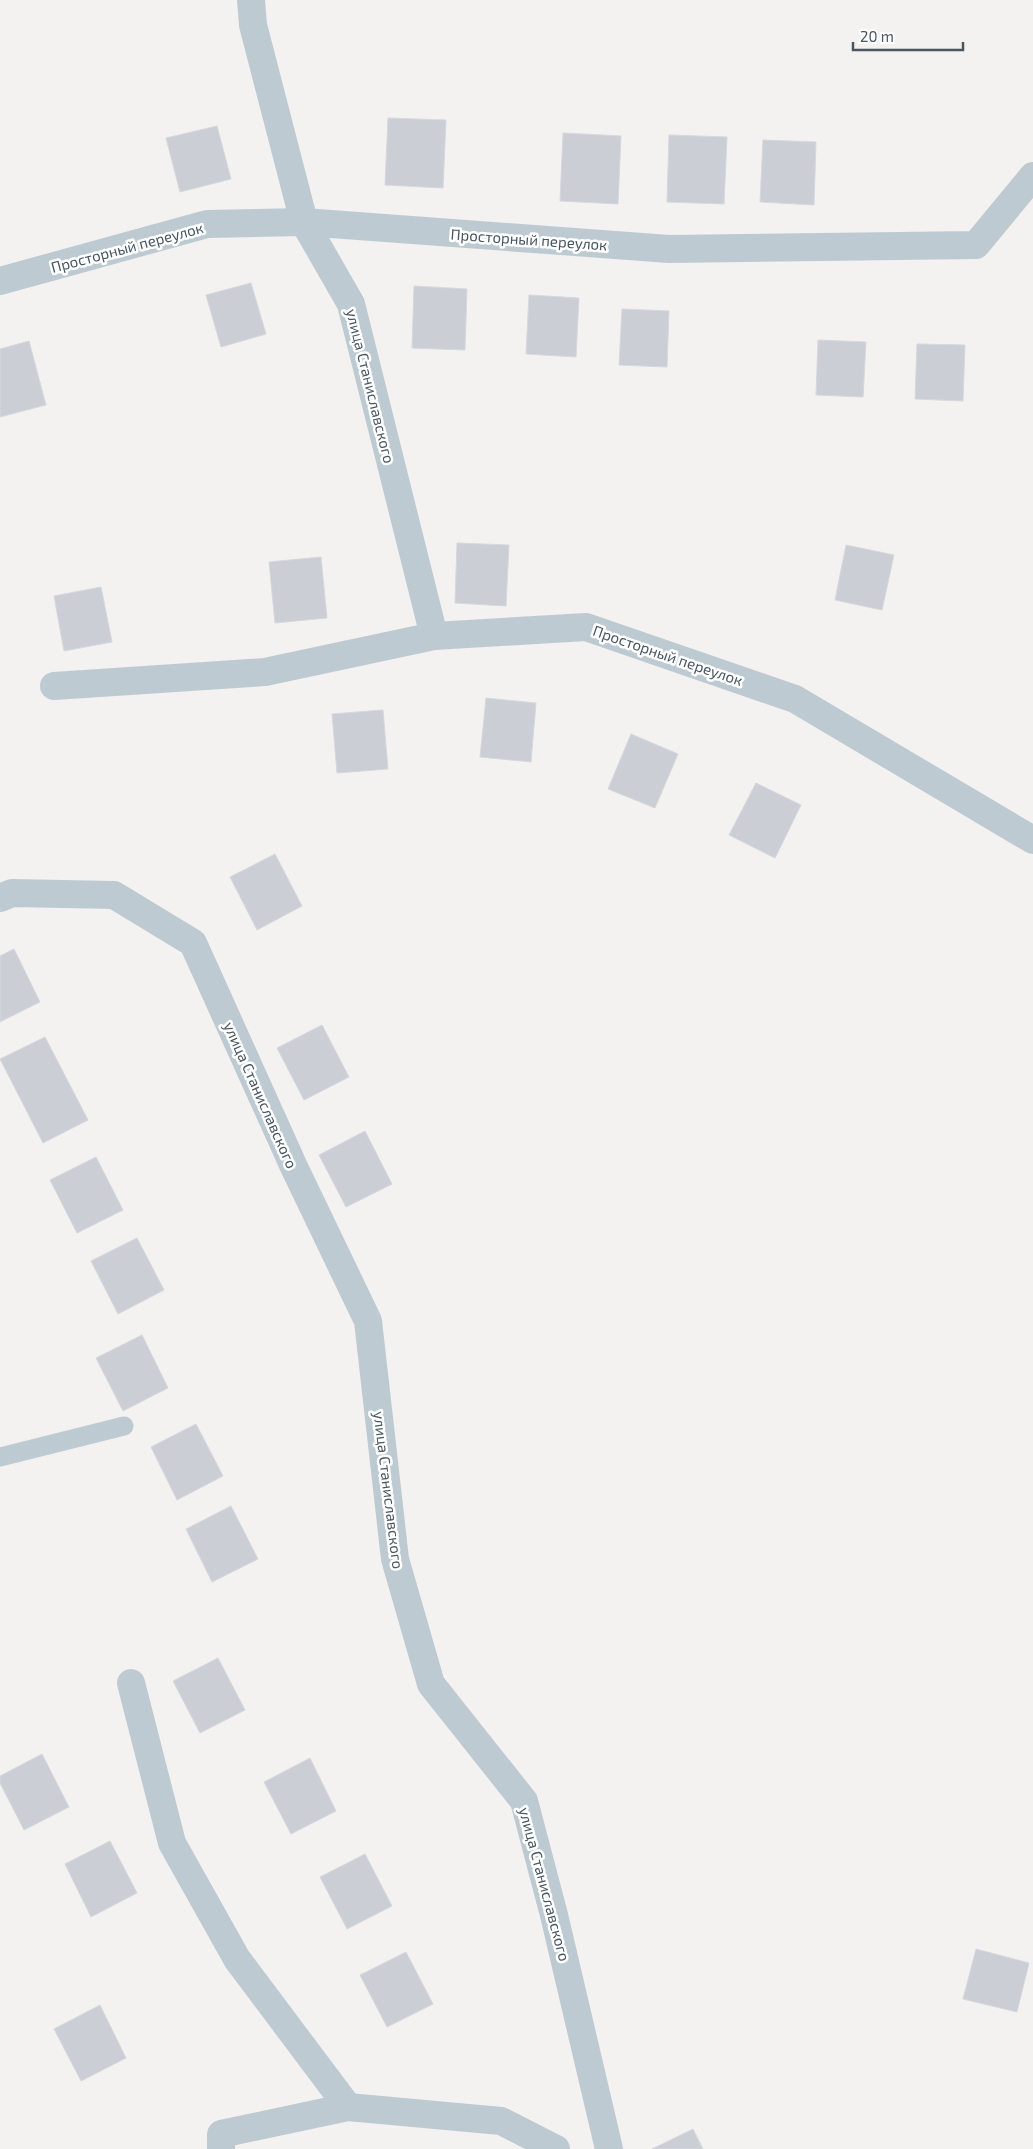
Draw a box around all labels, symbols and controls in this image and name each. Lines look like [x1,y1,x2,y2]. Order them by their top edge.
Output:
scale bar [853,20,963,52]
text: 20 m [860,27,894,45]
street label: Просторный переулок [49,218,205,277]
street label: Просторный переулок [450,225,608,254]
street label: улица Станиславского [342,307,399,465]
street label: Просторный переулок [591,621,745,690]
street label: улица Станиславского [220,1019,301,1172]
street label: улица Станиславского [369,1410,408,1570]
street label: улица Станиславского [515,1805,574,1963]

